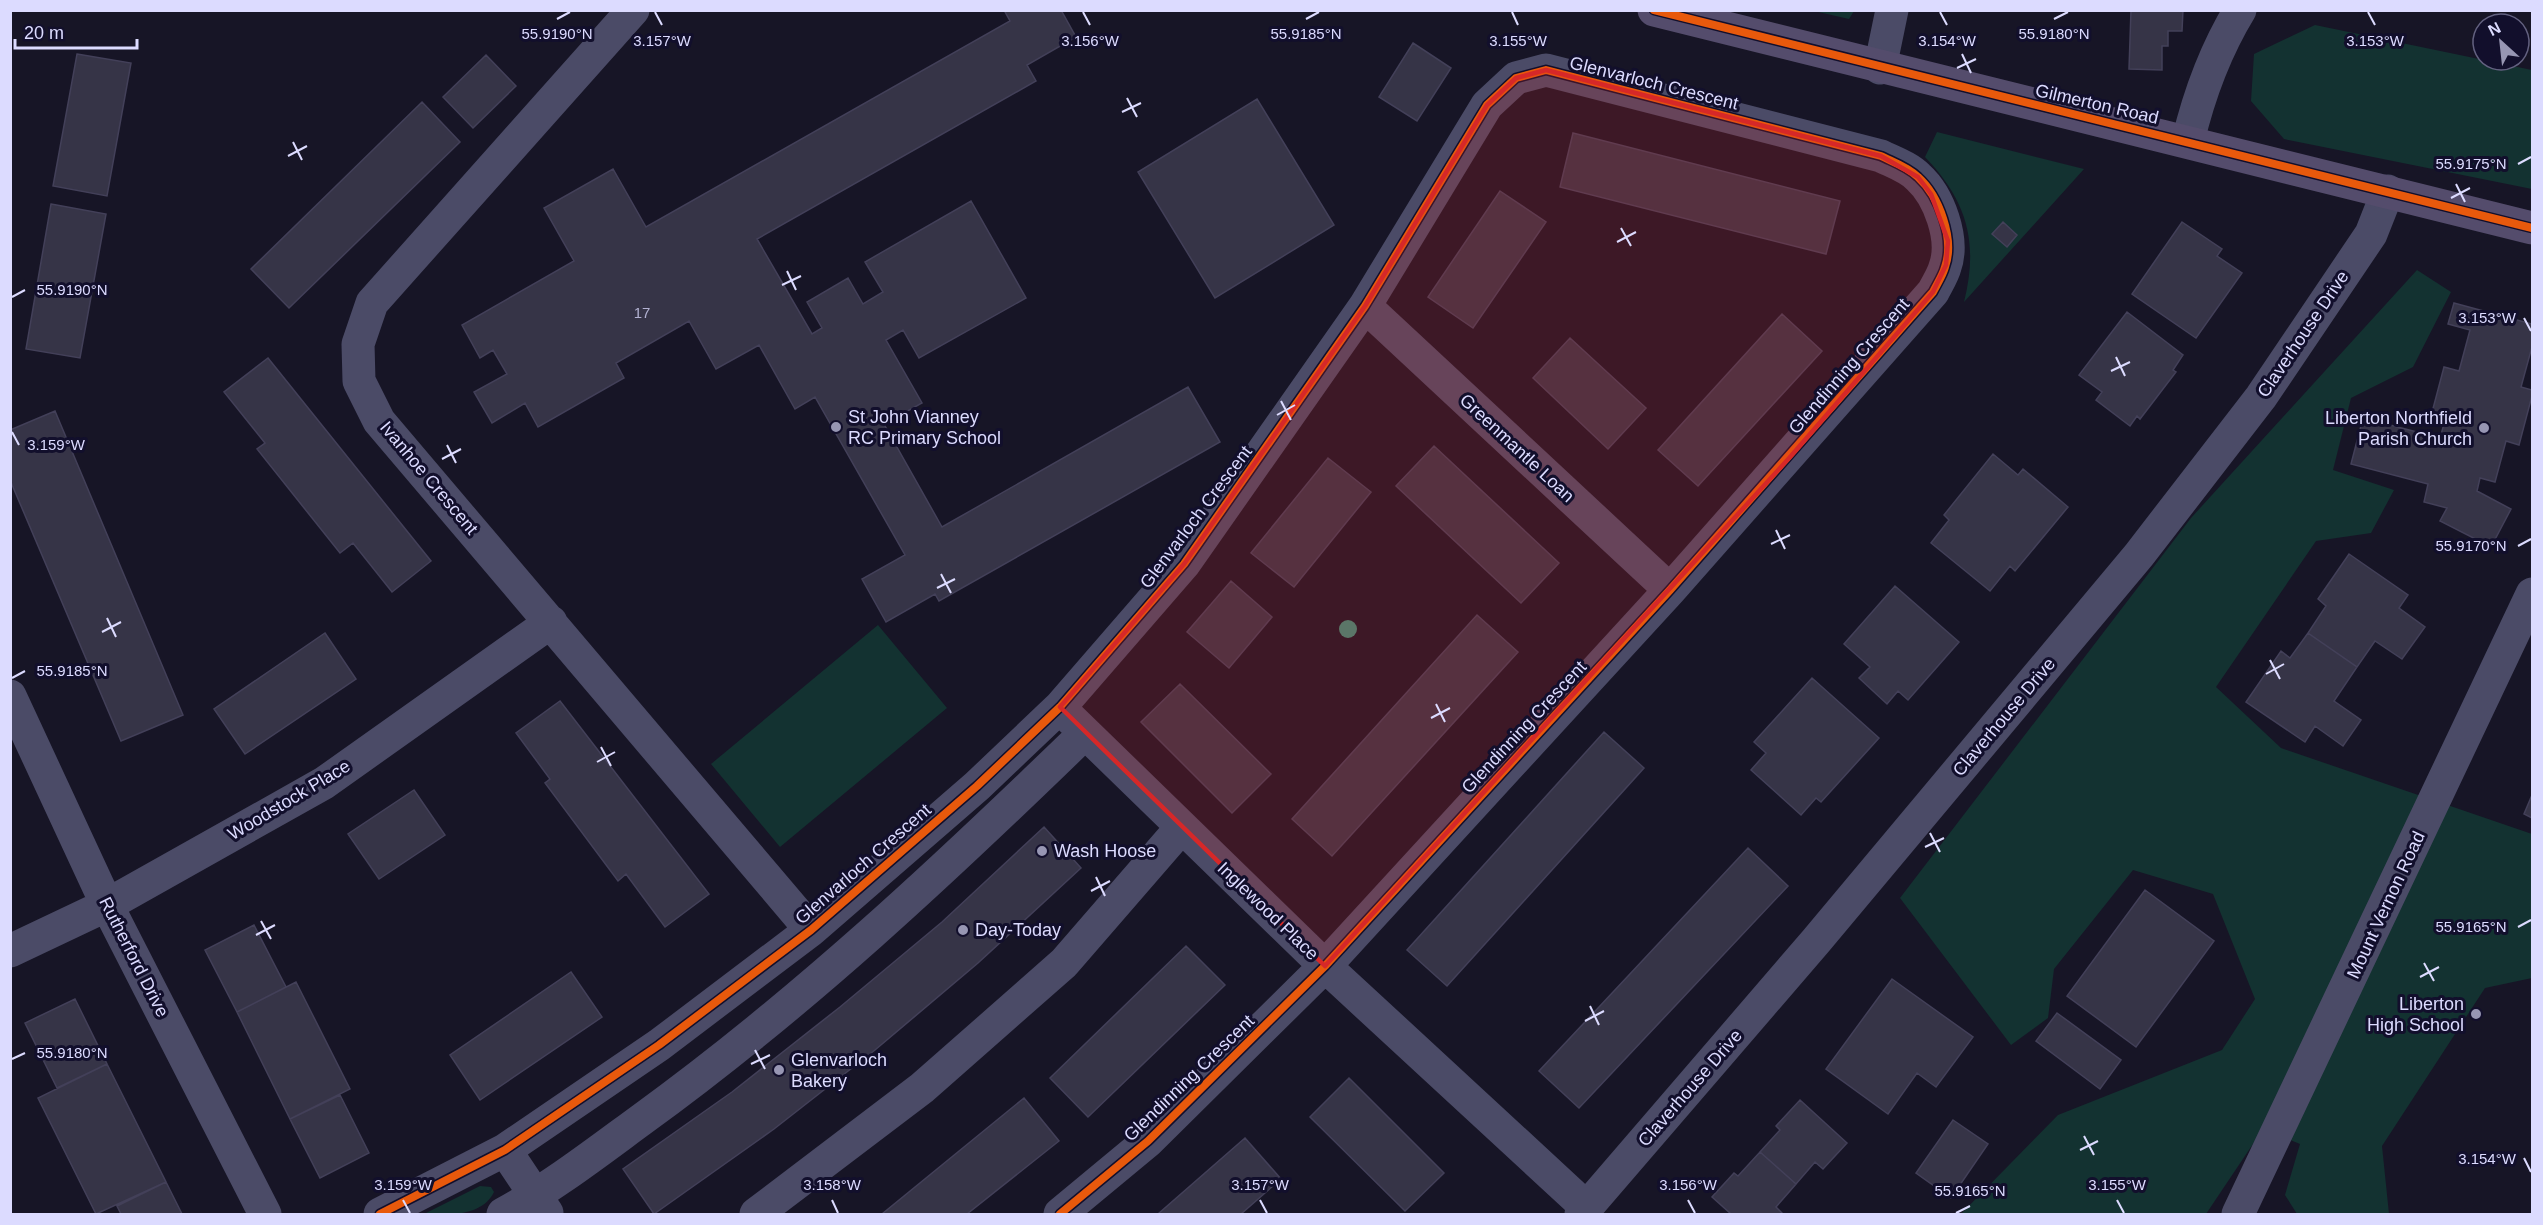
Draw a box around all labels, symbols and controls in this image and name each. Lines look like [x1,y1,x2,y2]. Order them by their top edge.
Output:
scale bar [15,12,136,50]
north arrow [2471,12,2531,72]
text: N [2485,19,2503,39]
text: 20 m [24,23,64,43]
text: 55.9190°N [521,25,593,42]
text: 55.9185°N [1270,25,1342,42]
text: 55.9180°N [2018,25,2090,42]
text: 3.157°W [633,32,692,49]
text: 3.156°W [1061,32,1120,49]
text: 3.155°W [1489,32,1548,49]
text: 3.154°W [1918,32,1977,49]
text: 3.153°W [2346,32,2405,49]
street label: Glenvarloch Crescent [1568,52,1740,114]
street label: Gilmerton Road [2033,80,2161,128]
text: 55.9175°N [2435,155,2507,172]
street label: Claverhouse Drive [2253,267,2353,401]
text: 55.9190°N [36,281,108,298]
street label: Glendinning Crescent [1785,294,1913,438]
house number: 17 [634,304,650,321]
text: 3.153°W [2458,309,2517,326]
street label: Greenmantle Loan [1456,390,1578,506]
place label: St John Vianney RC Primary School [848,407,1001,448]
place label: Liberton Northfield Parish Church [2325,408,2472,449]
street label: Ivanhoe Crescent [376,418,482,538]
marker: St John Vianney RC Primary School [829,420,843,434]
marker: Liberton Northfield Parish Church [2477,421,2491,435]
text: 3.159°W [27,436,86,453]
street label: Glenvarloch Crescent [1136,442,1256,592]
text: 55.9170°N [2435,537,2507,554]
street label: Claverhouse Drive [1949,654,2059,780]
street label: Glendinning Crescent [1458,657,1590,797]
text: 55.9185°N [36,662,108,679]
street label: Woodstock Place [224,756,354,844]
street label: Glenvarloch Crescent [791,800,935,928]
street label: Mount Vernon Road [2343,828,2429,982]
place label: Wash Hoose [1054,841,1156,861]
marker: Wash Hoose [1035,844,1049,858]
street label: Inglewood Place [1214,858,1322,964]
street label: Rutherford Drive [95,894,173,1020]
text: 55.9165°N [2435,918,2507,935]
place label: Day-Today [975,920,1061,940]
marker: Day-Today [956,923,970,937]
place label: Liberton High School [2367,994,2464,1035]
marker: Liberton High School [2469,1007,2483,1021]
street label: Glendinning Crescent [1120,1011,1258,1145]
street label: Claverhouse Drive [1634,1026,1746,1150]
text: 55.9180°N [36,1044,108,1061]
place label: Glenvarloch Bakery [791,1050,887,1091]
marker: Glenvarloch Bakery [772,1063,786,1077]
text: 3.154°W [2458,1150,2517,1167]
text: 3.159°W [374,1176,433,1193]
text: 3.158°W [803,1176,862,1193]
text: 3.157°W [1231,1176,1290,1193]
text: 3.156°W [1659,1176,1718,1193]
text: 3.155°W [2088,1176,2147,1193]
text: 55.9165°N [1934,1182,2006,1199]

